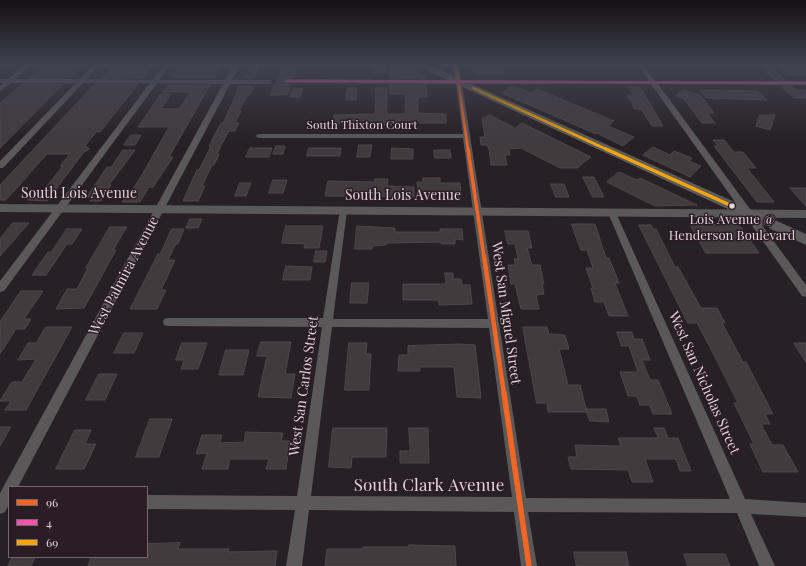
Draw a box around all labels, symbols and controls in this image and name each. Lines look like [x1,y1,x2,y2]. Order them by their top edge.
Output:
street label: South Thixton Court [307,118,417,132]
street label: South Lois Avenue [21,186,137,202]
street label: South Lois Avenue [345,188,461,204]
marker: Lois Avenue @ Henderson Boulevard [727,201,737,211]
place label: Lois Avenue @ Henderson Boulevard [669,212,795,243]
street label: West Palmira Avenue [86,214,162,338]
street label: West San Miguel Street [488,241,524,385]
street label: West San Nicholas Street [665,309,743,457]
street label: West San Carlos Street [286,315,322,457]
street label: South Clark Avenue [354,476,504,496]
legend [8,486,148,558]
text: 96 [46,494,58,510]
text: 4 [46,514,52,530]
text: 69 [46,534,58,550]

